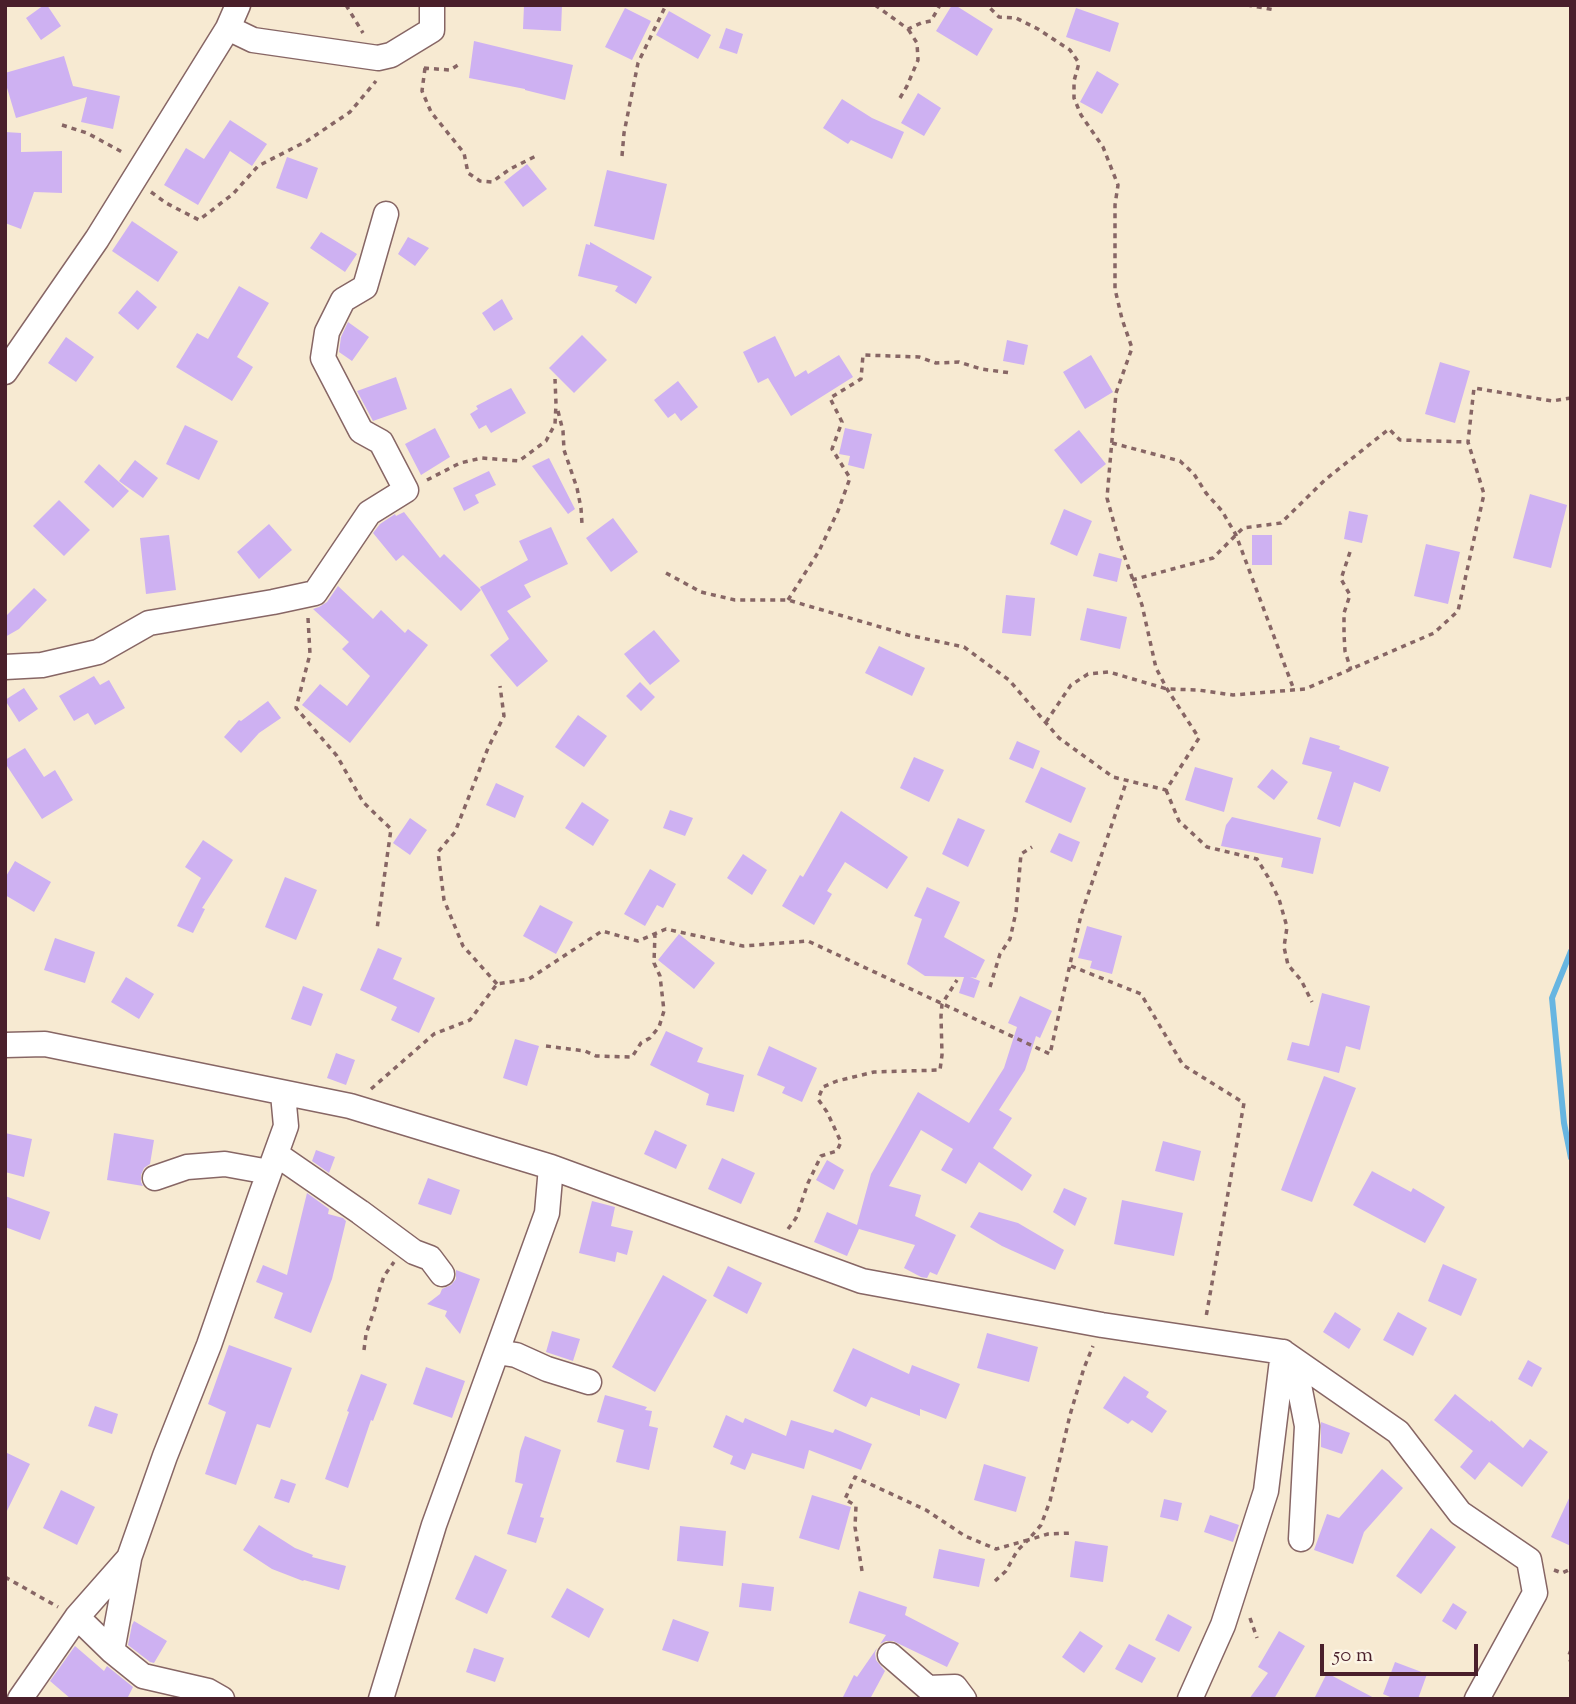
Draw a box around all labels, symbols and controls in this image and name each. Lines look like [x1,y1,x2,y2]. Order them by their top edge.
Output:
scale bar [1324,1630,1482,1674]
text: 50 m [1333,1641,1373,1671]

